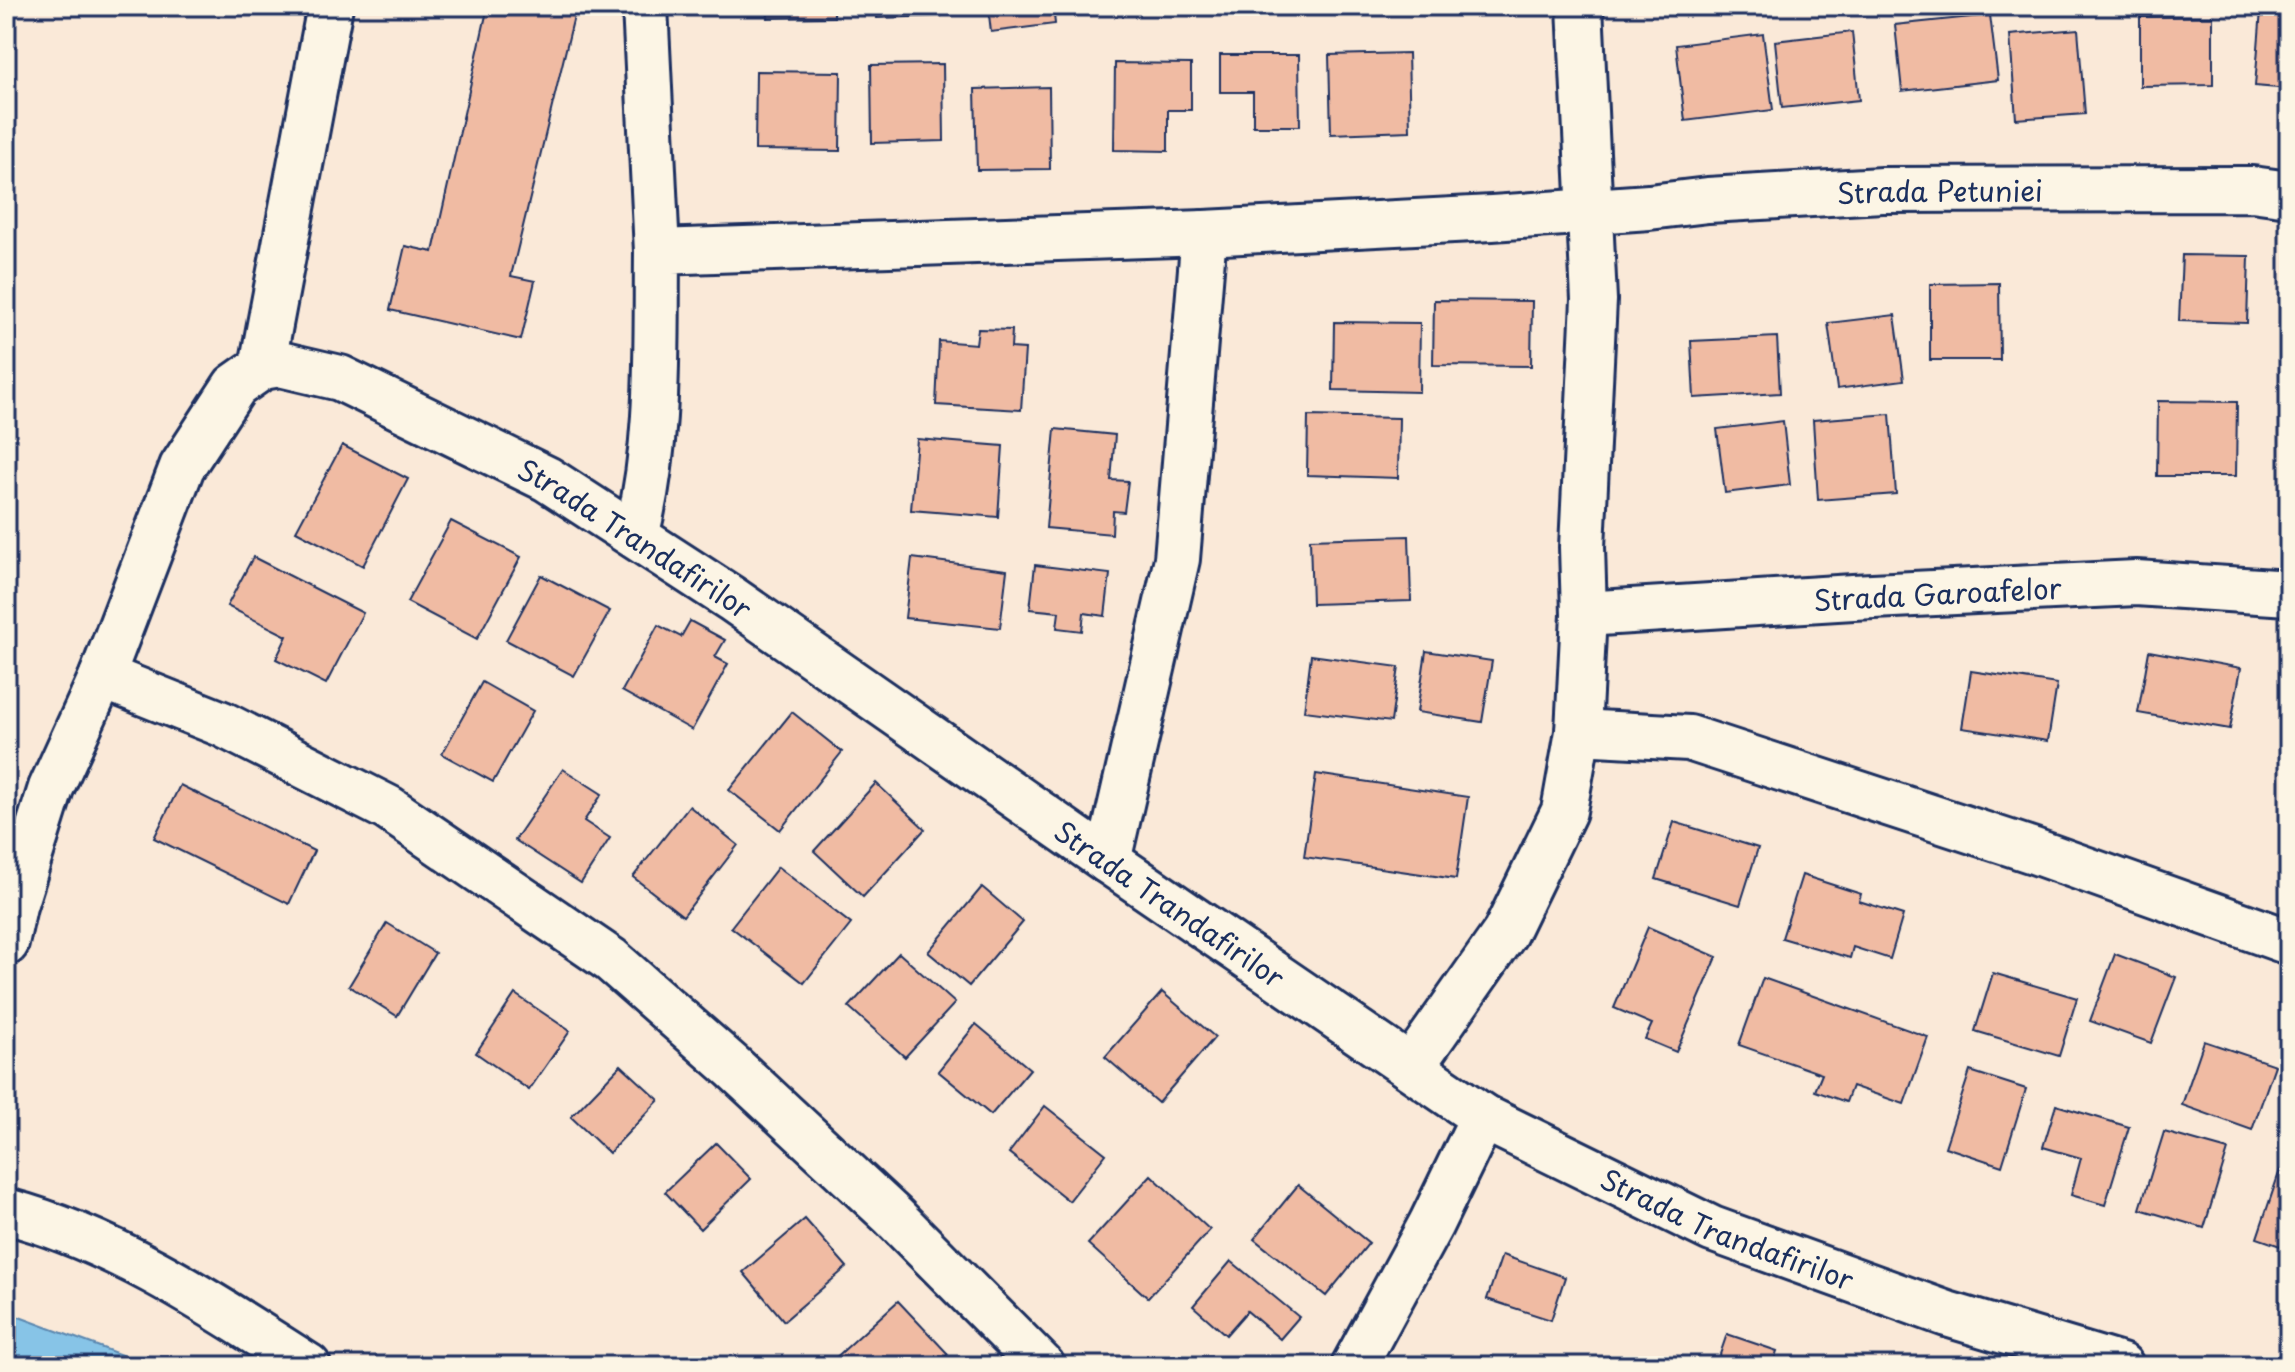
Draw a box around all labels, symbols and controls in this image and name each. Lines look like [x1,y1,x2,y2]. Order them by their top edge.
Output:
street label: Strada Petuniei [1835,168,2043,214]
street label: Strada Trandafirilor [511,447,761,629]
street label: Strada Garoafelor [1812,565,2062,621]
street label: Strada Trandafirilor [1046,809,1294,997]
street label: Strada Trandafirilor [1594,1156,1860,1300]

